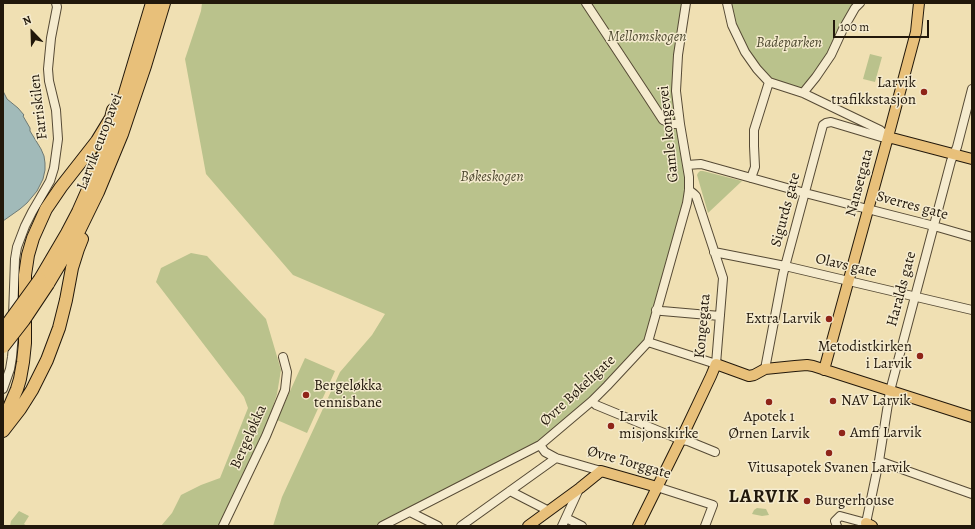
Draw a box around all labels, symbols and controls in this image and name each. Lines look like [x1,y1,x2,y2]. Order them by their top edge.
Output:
north arrow [12,12,52,52]
text: N [20,12,34,29]
scale bar [835,12,931,38]
text: 100 m [840,19,869,35]
park label: Mellomskogen [608,28,686,46]
park label: Badeparken [756,34,822,52]
street label: Farriskilen [26,73,52,141]
place label: Larvik trafikkstasjon [831,74,916,109]
street label: Gamle kongevei [655,85,683,183]
marker: Larvik trafikkstasjon [919,87,929,97]
street label: Larvik europavei [73,91,127,193]
street label: Nansetgata [842,147,878,219]
park label: Bøkeskogen [460,168,524,186]
street label: Sigurds gate [767,171,805,249]
street label: Sverres gate [874,188,950,224]
street label: Haralds gate [883,249,921,329]
street label: Olavs gate [814,250,878,282]
street label: Kongegata [691,293,715,359]
place label: Extra Larvik [746,310,821,328]
marker: Extra Larvik [824,314,834,324]
place label: Metodistkirken i Larvik [818,338,912,373]
marker: Metodistkirken i Larvik [915,351,925,361]
street label: Øvre Bøkeligate [537,352,619,430]
place label: Bergeløkka tennisbane [314,377,382,412]
marker: Bergeløkka tennisbane [301,390,311,400]
place label: NAV Larvik [841,392,911,410]
marker: NAV Larvik [828,396,838,406]
marker: Apotek 1 Ørnen Larvik [764,397,774,407]
street label: Bergeløkka [227,402,271,472]
place label: Larvik misjonskirke [619,408,699,443]
place label: Apotek 1 Ørnen Larvik [728,408,810,443]
marker: Larvik misjonskirke [606,421,616,431]
place label: Amfi Larvik [850,424,922,442]
marker: Amfi Larvik [837,428,847,438]
street label: Øvre Torggate [585,442,673,484]
marker: Vitusapotek Svanen Larvik [824,448,834,458]
place label: Vitusapotek Svanen Larvik [748,459,910,477]
district label: LARVIK [728,486,800,508]
place label: Burgerhouse [815,492,894,510]
marker: Burgerhouse [802,496,812,506]

